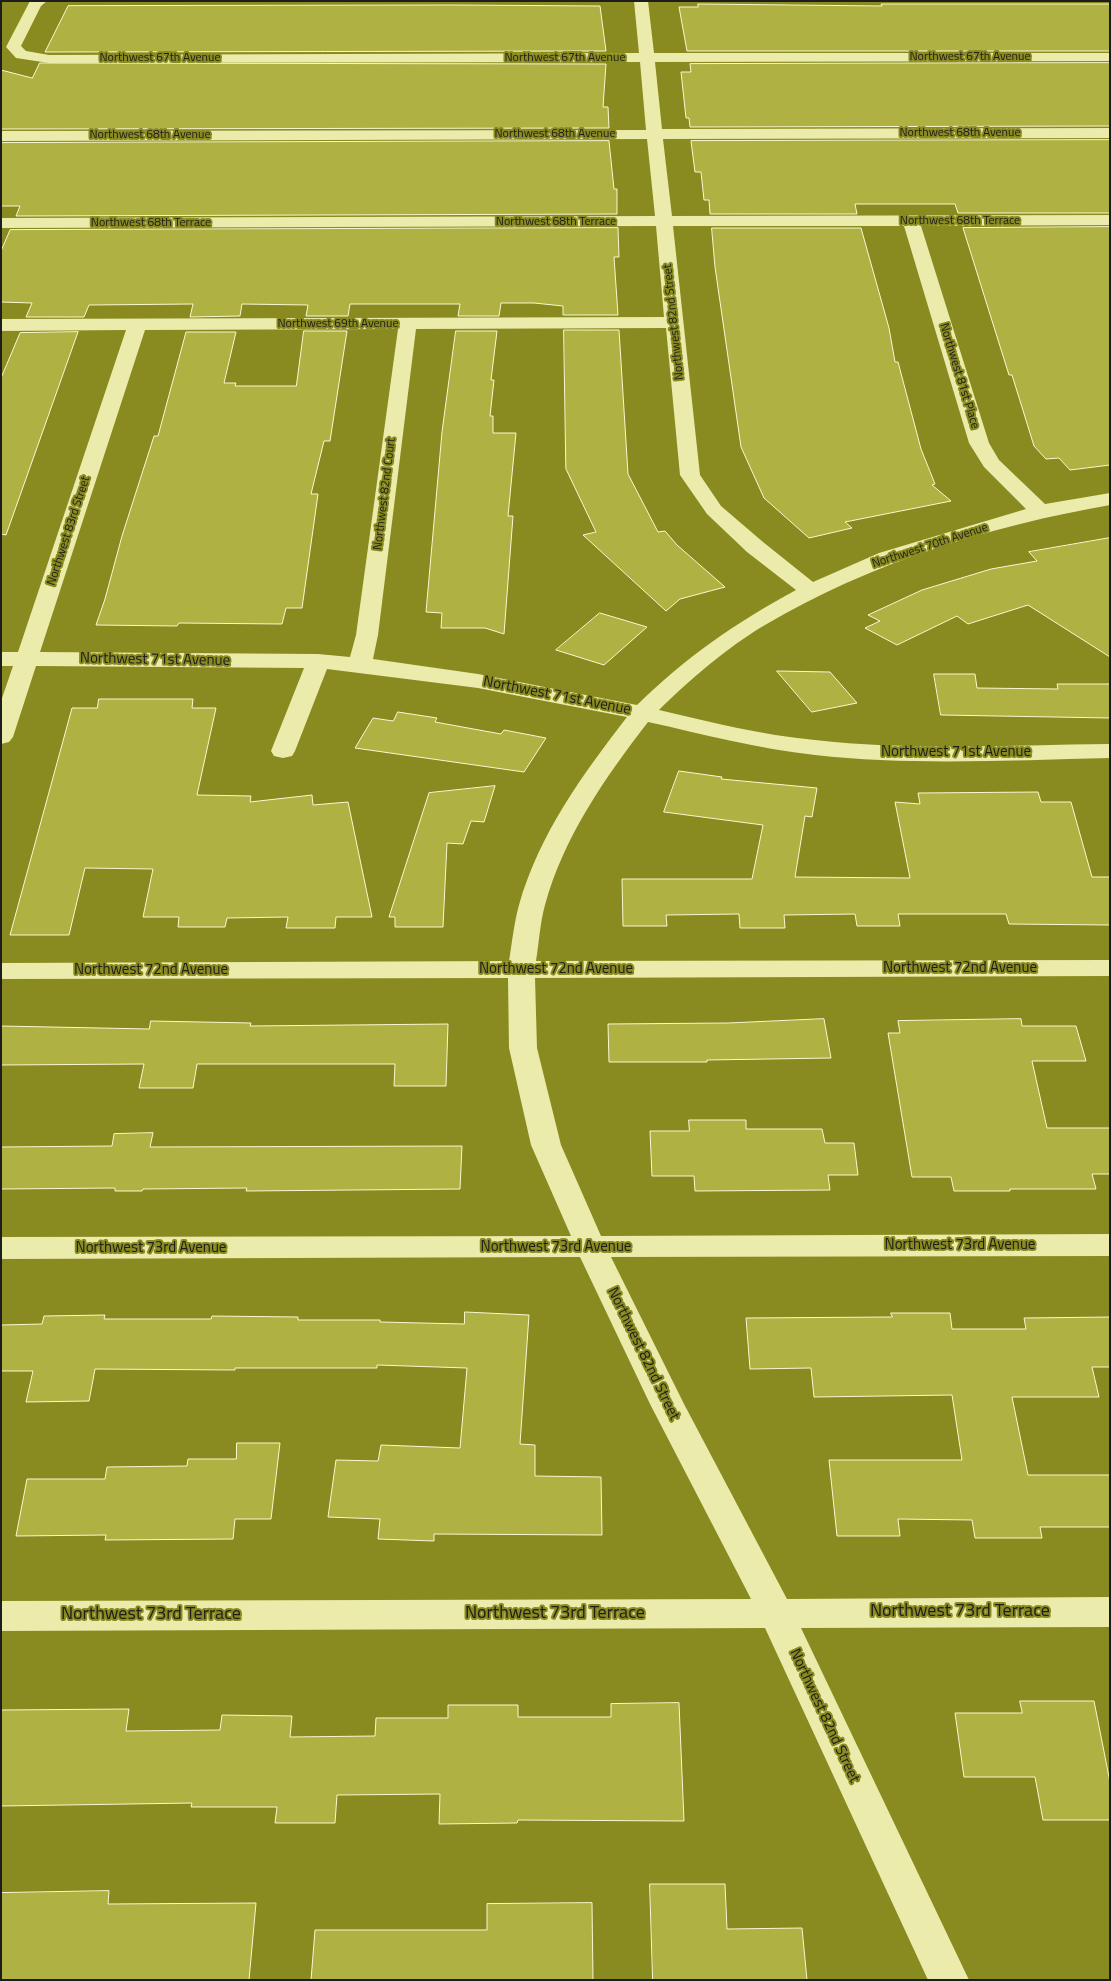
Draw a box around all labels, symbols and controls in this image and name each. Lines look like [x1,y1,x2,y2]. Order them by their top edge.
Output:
street label: Northwest 67th Avenue [910,50,1030,64]
street label: Northwest 67th Avenue [100,51,220,65]
street label: Northwest 67th Avenue [505,51,625,65]
street label: Northwest 68th Avenue [900,126,1020,140]
street label: Northwest 68th Avenue [495,127,615,141]
street label: Northwest 68th Avenue [90,128,210,142]
street label: Northwest 68th Terrace [900,214,1020,228]
street label: Northwest 68th Terrace [496,215,616,229]
street label: Northwest 68th Terrace [91,216,211,230]
street label: Northwest 82nd Street [661,263,687,381]
street label: Northwest 69th Avenue [278,317,398,331]
street label: Northwest 81st Place [936,321,982,431]
street label: Northwest 82nd Court [371,437,399,551]
street label: Northwest 83rd Street [45,475,93,587]
street label: Northwest 70th Avenue [870,520,990,572]
street label: Northwest 71st Avenue [80,650,230,670]
street label: Northwest 71st Avenue [482,673,632,719]
street label: Northwest 71st Avenue [881,743,1031,761]
street label: Northwest 72nd Avenue [883,959,1037,977]
street label: Northwest 72nd Avenue [479,960,633,978]
street label: Northwest 72nd Avenue [74,961,228,979]
street label: Northwest 73rd Avenue [885,1236,1035,1254]
street label: Northwest 73rd Avenue [481,1238,631,1256]
street label: Northwest 73rd Avenue [76,1239,226,1257]
street label: Northwest 82nd Street [603,1285,683,1423]
street label: Northwest 73rd Terrace [870,1601,1050,1623]
street label: Northwest 73rd Terrace [465,1603,645,1625]
street label: Northwest 73rd Terrace [61,1604,241,1626]
street label: Northwest 82nd Street [785,1646,863,1786]

